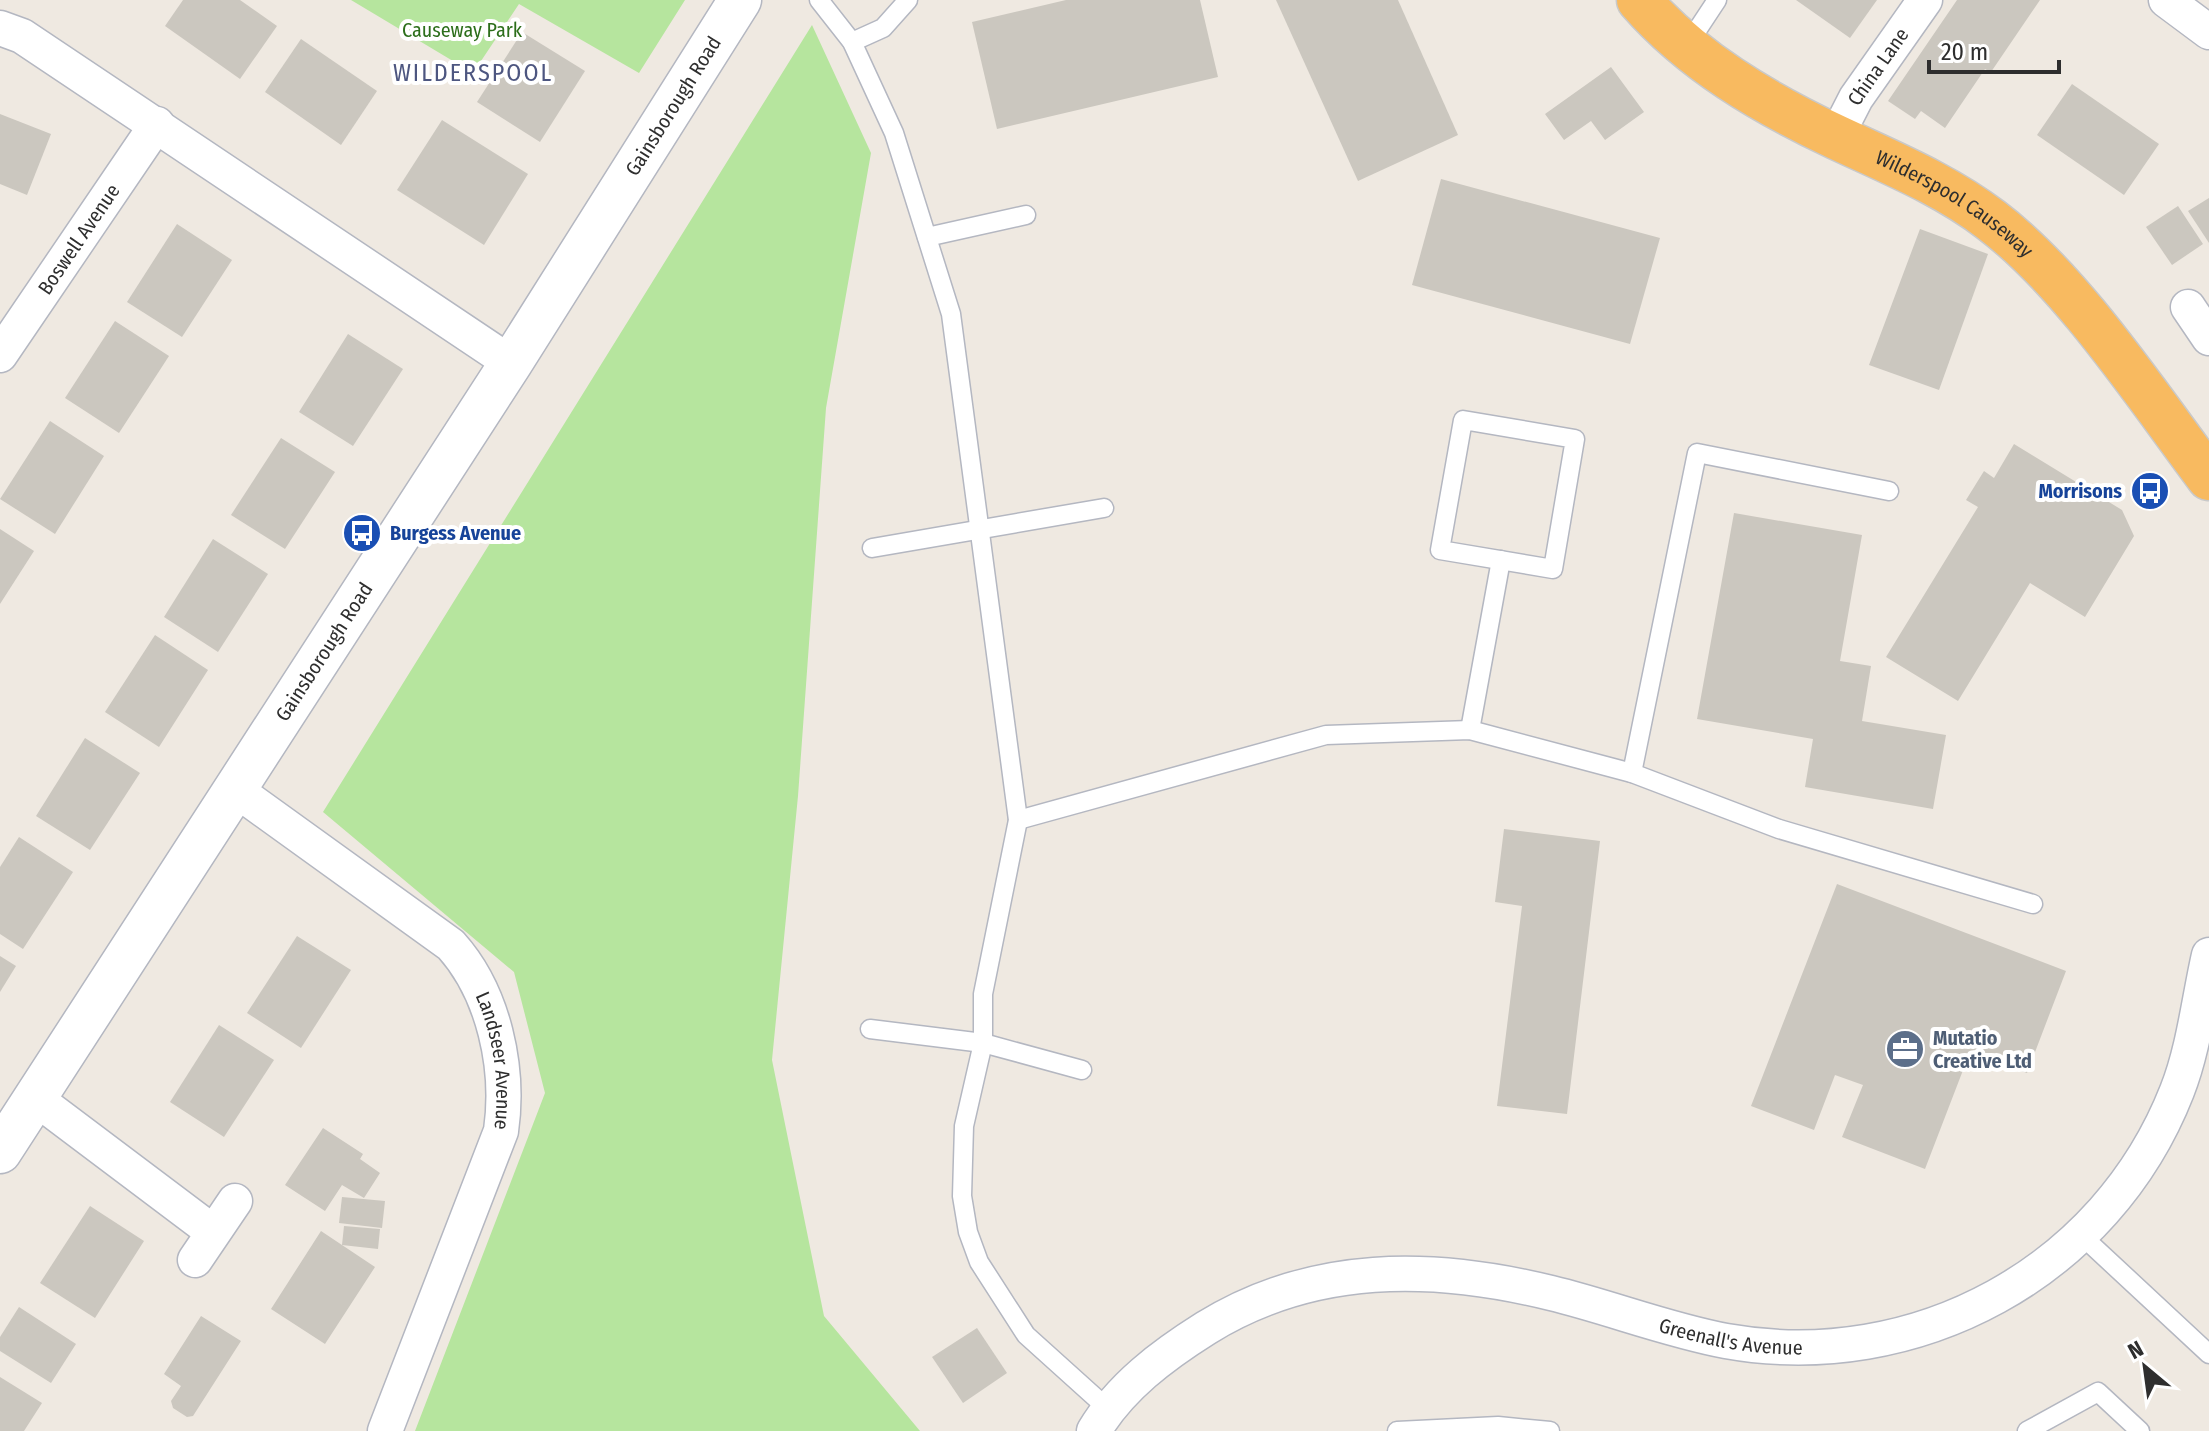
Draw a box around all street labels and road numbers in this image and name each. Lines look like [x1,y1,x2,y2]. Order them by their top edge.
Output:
street label: China Lane [1842,23,1914,109]
street label: Gainsborough Road [620,32,726,180]
street label: Wilderspool Causeway [1872,145,2038,262]
street label: Boswell Avenue [33,179,125,299]
street label: Gainsborough Road [270,578,378,725]
street label: Landseer Avenue [471,988,515,1131]
street label: Greenall's Avenue [1656,1313,1803,1359]

